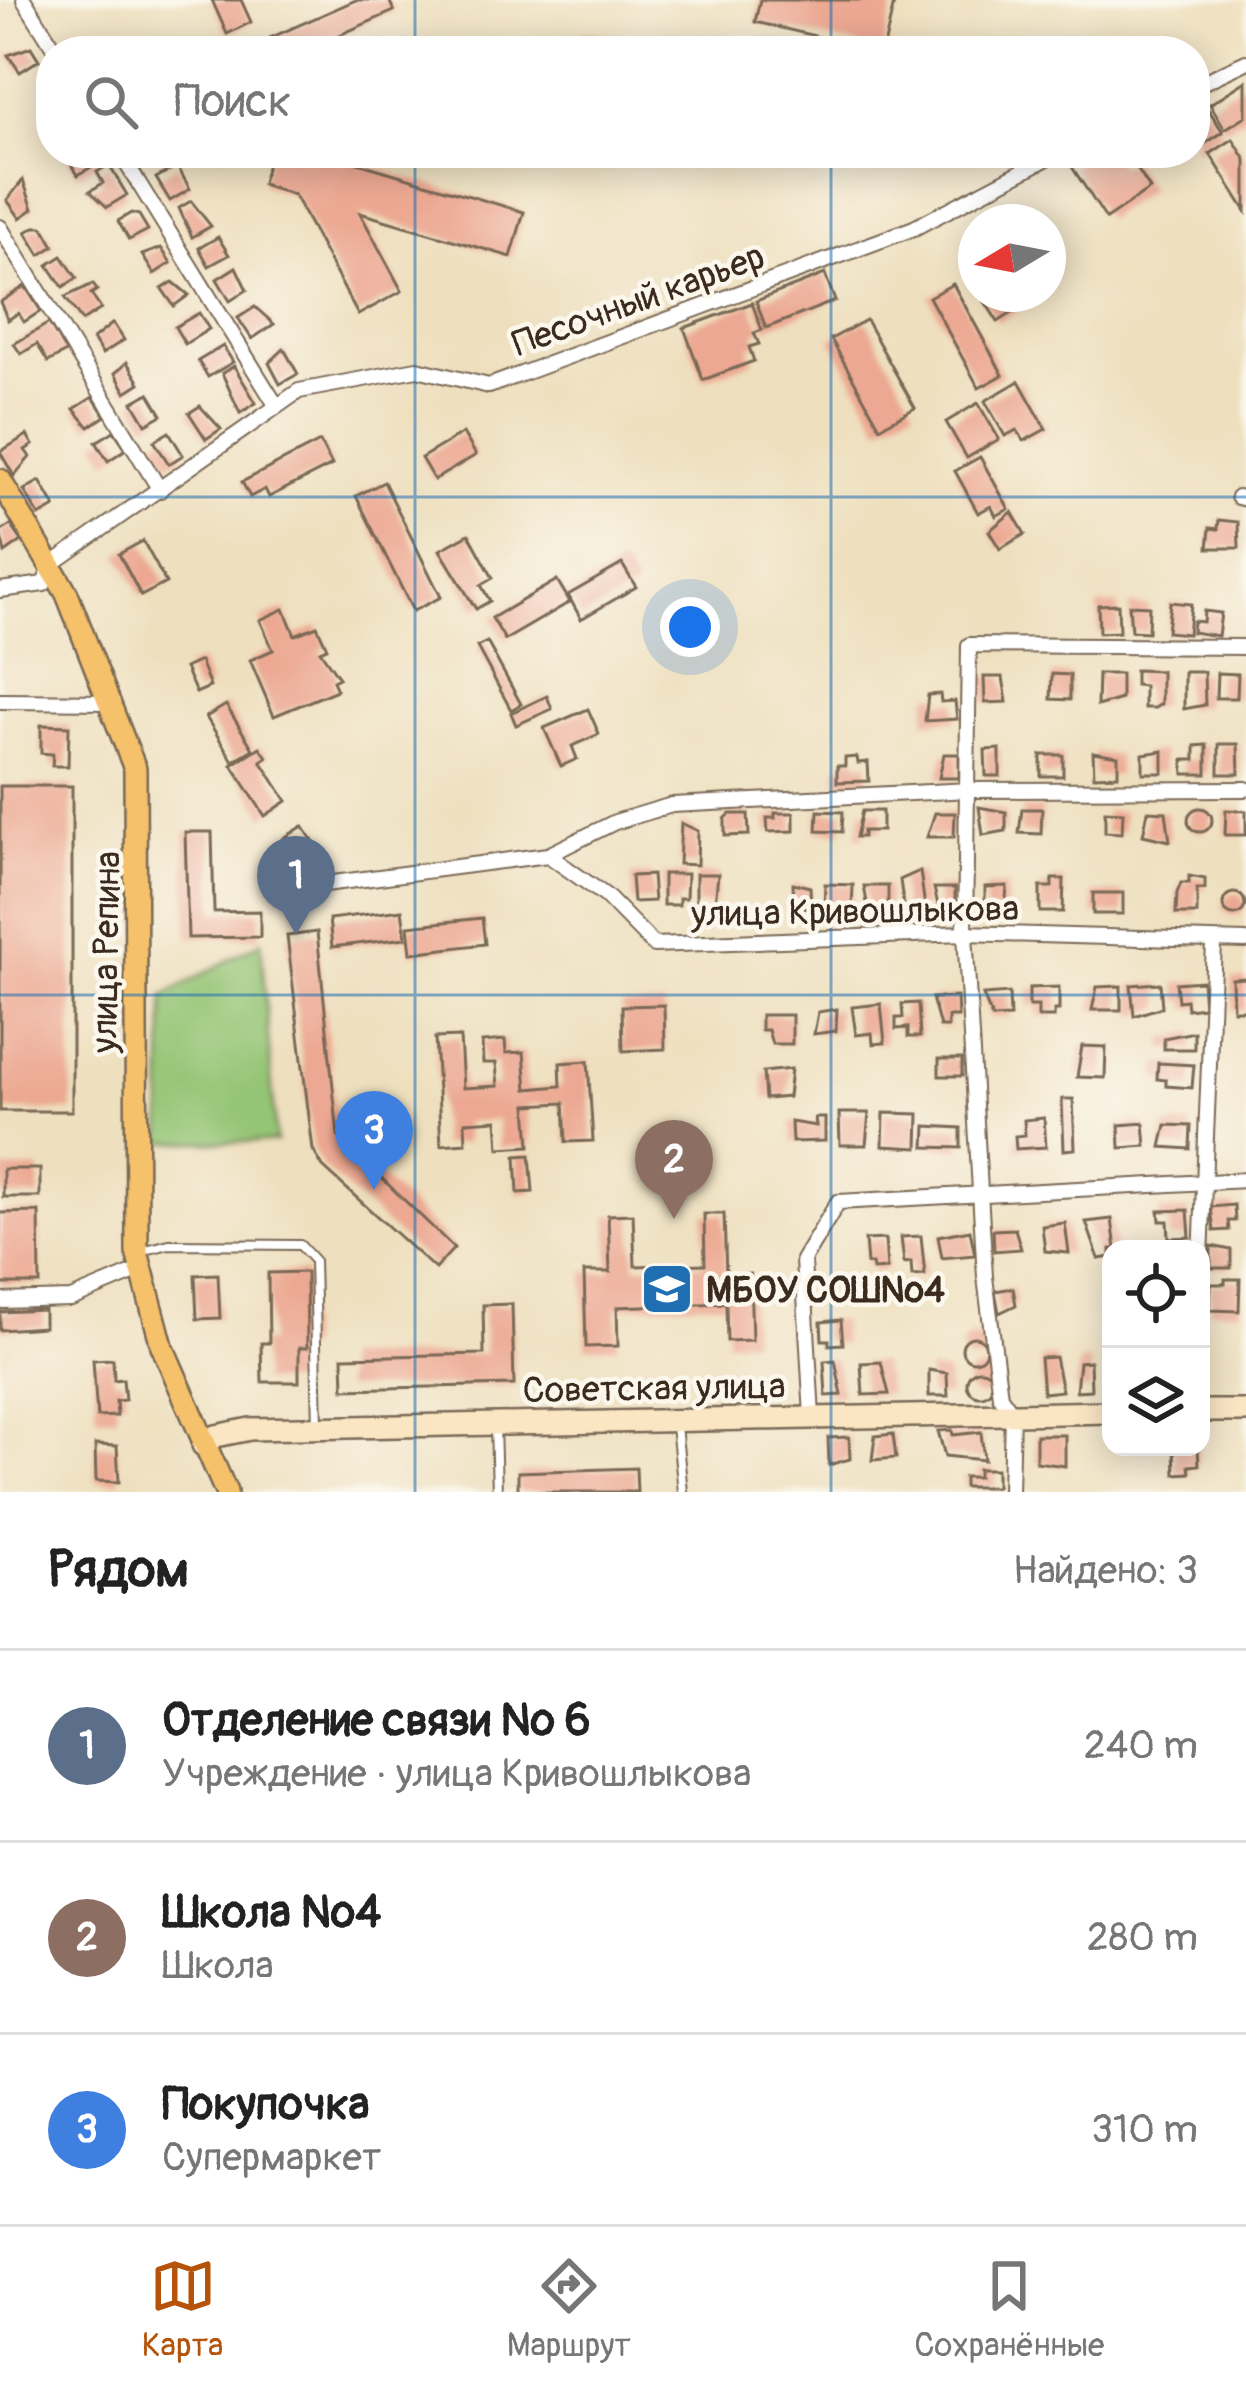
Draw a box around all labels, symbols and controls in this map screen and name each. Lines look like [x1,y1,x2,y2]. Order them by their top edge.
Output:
search box [36,36,1210,168]
icon: search [78,69,144,135]
text: Поиск [174,74,291,130]
north arrow [958,204,1066,312]
street label: Песочный карьер [506,234,771,367]
your location [660,597,720,657]
pin: 1 [257,836,335,935]
street label: улица Репина [82,851,131,1054]
street label: улица Кривошлыкова [690,886,1019,937]
pin: 3 [335,1091,413,1190]
pin: 2 [635,1120,713,1219]
map controls [1102,1240,1210,1456]
button: locate [1102,1240,1210,1348]
school or university icon: МБОУ СОШ№4 [639,1261,695,1317]
place label: МБОУ СОШ№4 [706,1268,945,1313]
button: layers [1102,1348,1210,1456]
street label: Советская улица [522,1364,786,1413]
text: Рядом [48,1538,189,1602]
text: Найдено: 3 [1013,1546,1198,1595]
text: Отделение связи № 6 [162,1693,591,1749]
text: 1 [79,1721,95,1770]
text: 240 m [1084,1721,1198,1770]
text: Учреждение · улица Кривошлыкова [162,1749,751,1798]
text: Школа №4 [162,1885,381,1941]
text: 2 [76,1913,98,1962]
text: 280 m [1087,1913,1198,1962]
text: Школа [162,1941,274,1990]
text: Покупочка [162,2077,370,2133]
text: 3 [76,2105,98,2154]
text: 310 m [1091,2105,1198,2154]
text: Супермаркет [162,2133,381,2182]
tab: Карта [142,2253,223,2366]
tab: Маршрут [507,2253,631,2366]
tab: Сохранённые [914,2253,1104,2366]

